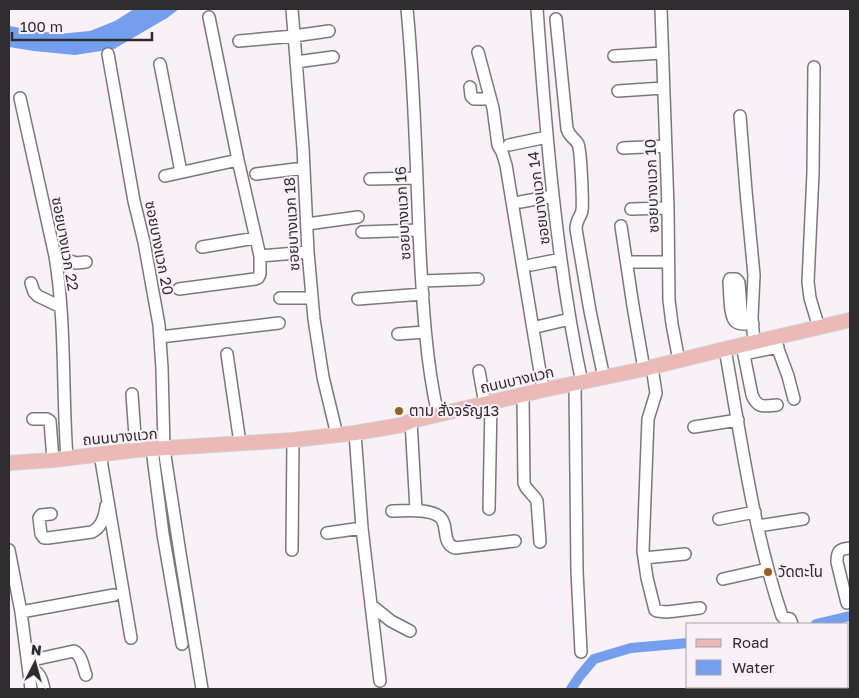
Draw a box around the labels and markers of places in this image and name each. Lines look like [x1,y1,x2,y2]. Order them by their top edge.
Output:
place label: ตาม สั่งจรัญ13 [409,401,499,419]
marker: ตาม สั่งจรัญ13 [393,405,405,417]
place label: วัดตะโน [778,562,823,580]
marker: วัดตะโน [762,566,774,578]

